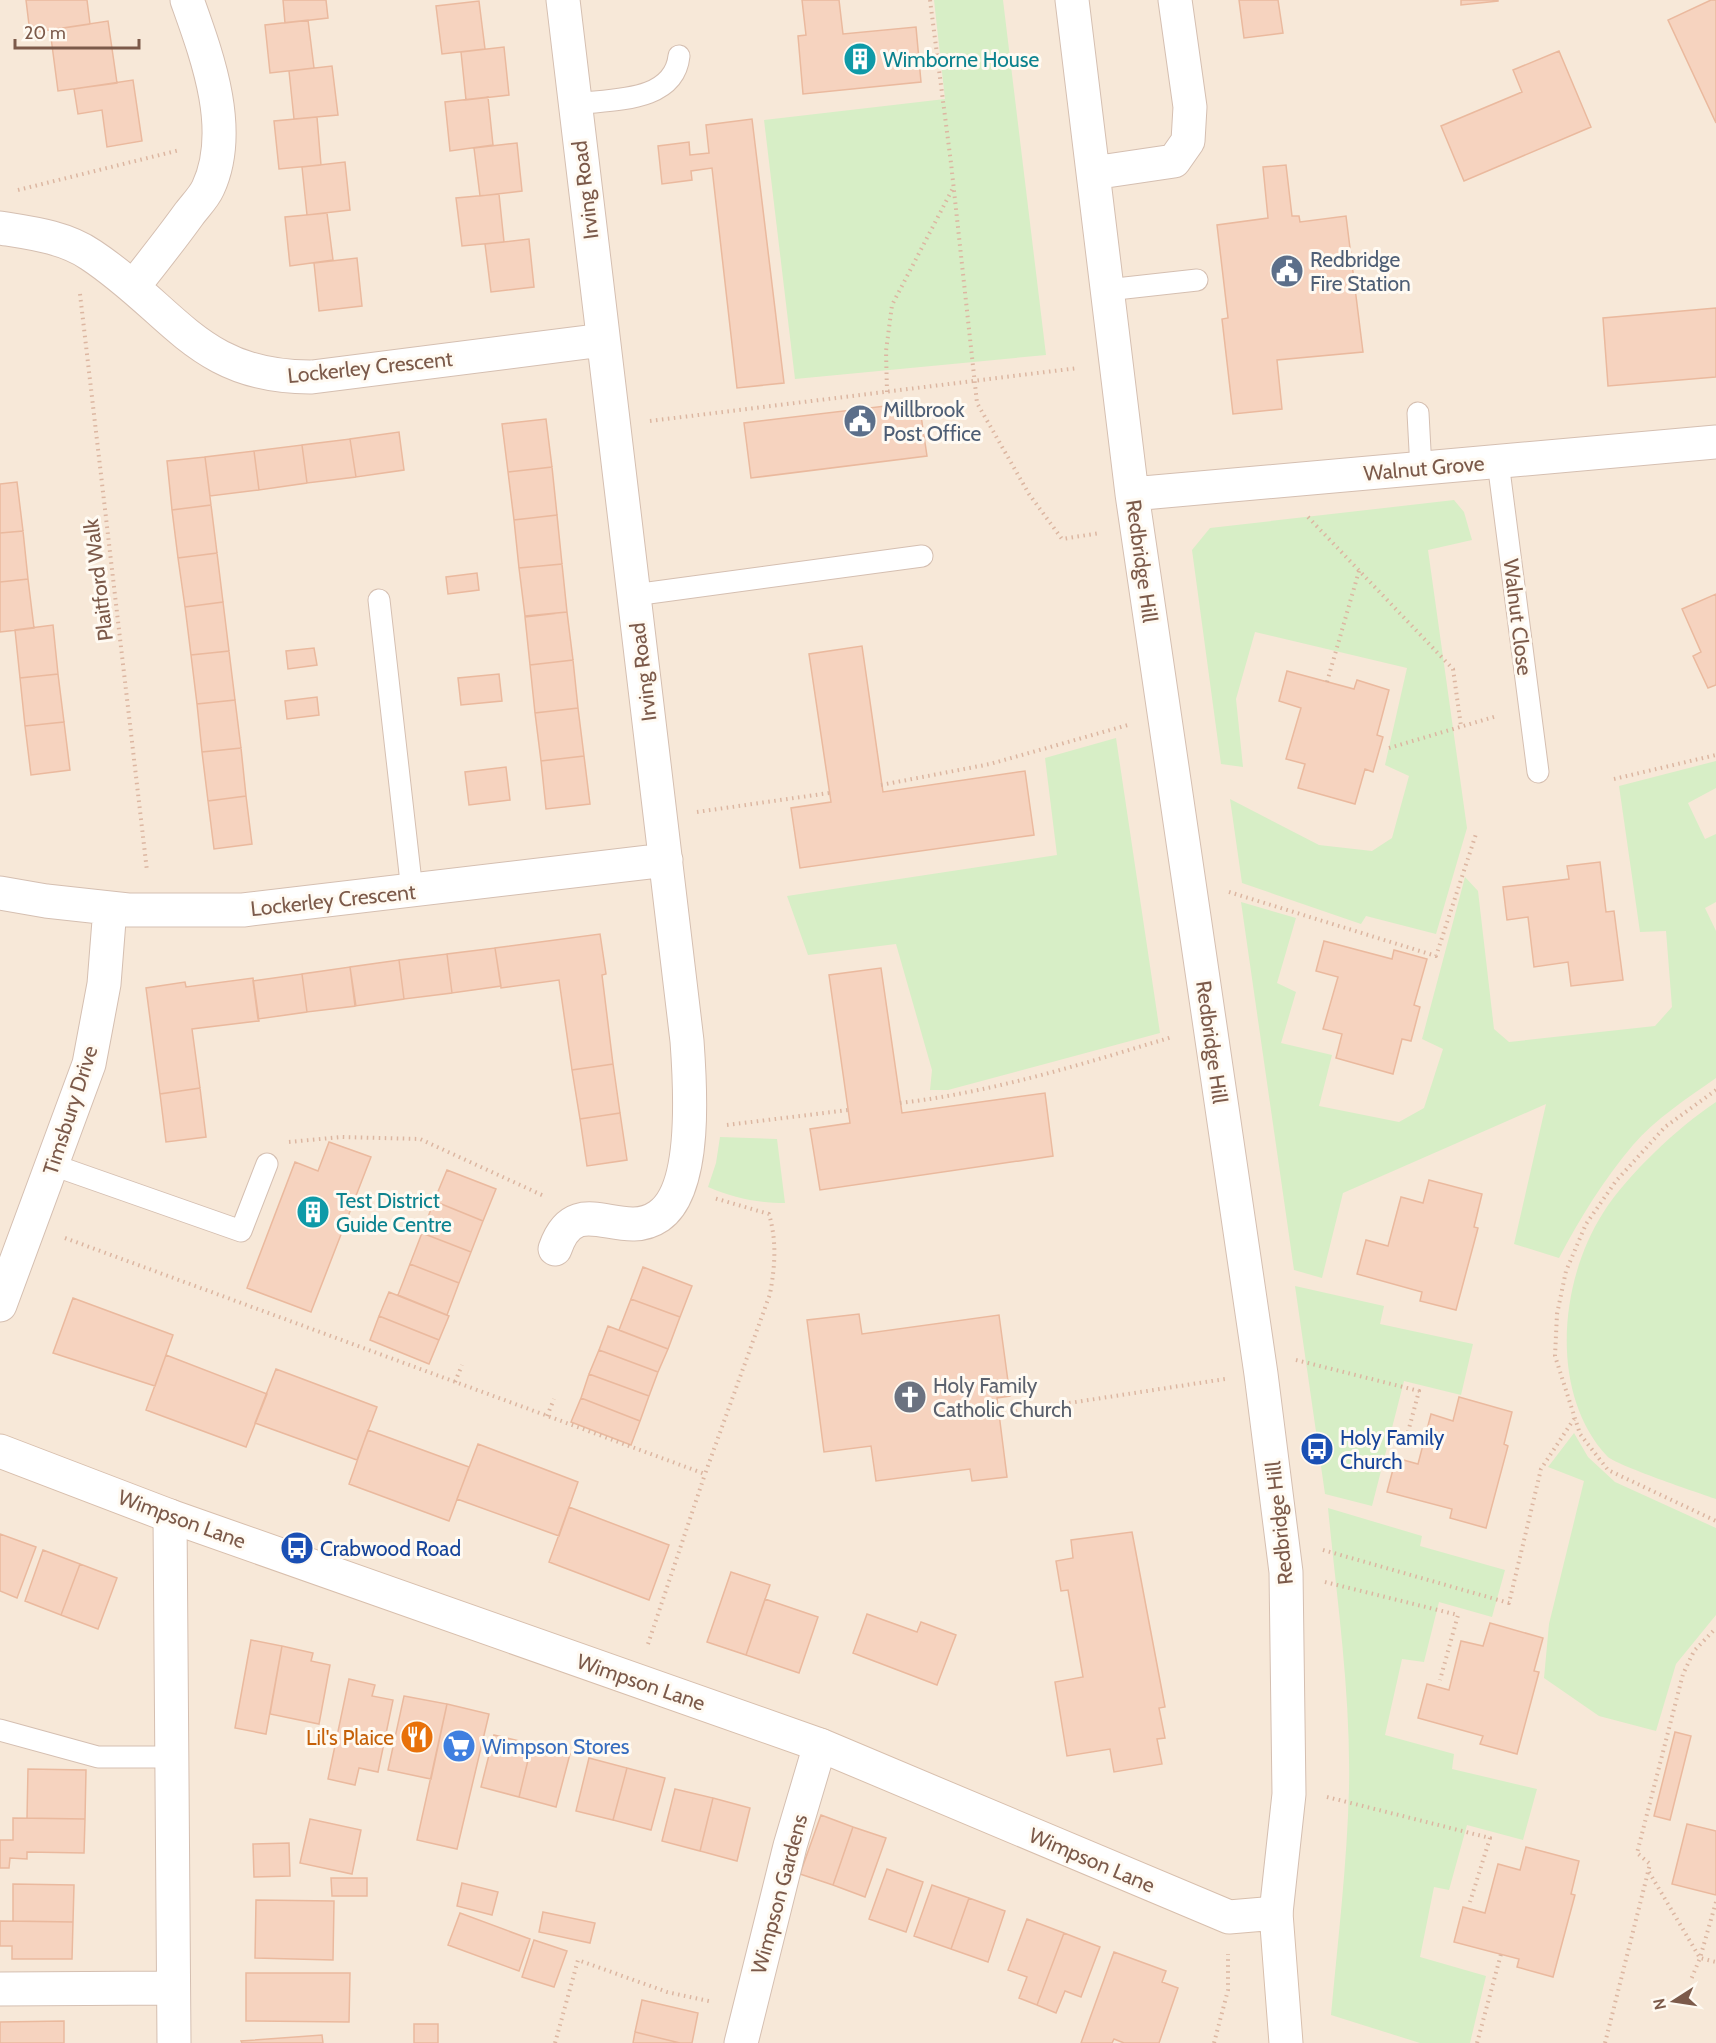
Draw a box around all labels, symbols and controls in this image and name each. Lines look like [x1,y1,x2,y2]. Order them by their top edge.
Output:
scale bar [15,12,140,50]
text: 20 m [24,22,66,44]
building icon: Wimborne House [842,41,878,77]
place label: Wimborne House [883,47,1039,72]
street label: Irving Road [567,139,603,241]
place label: Redbridge Fire Station [1310,247,1411,296]
public building icon: Redbridge Fire Station [1269,253,1305,289]
street label: Lockerley Crescent [286,346,454,388]
place label: Millbrook Post Office [883,397,982,446]
public building icon: Millbrook Post Office [842,403,878,439]
street label: Walnut Grove [1363,450,1486,486]
street label: Redbridge Hill [1121,498,1163,624]
street label: Plaitford Walk [78,517,118,643]
street label: Walnut Close [1498,557,1538,677]
street label: Irving Road [625,621,661,723]
street label: Lockerley Crescent [249,879,417,921]
street label: Redbridge Hill [1191,979,1233,1105]
street label: Timsbury Drive [37,1042,103,1178]
place label: Test District Guide Centre [336,1188,452,1237]
building icon: Test District Guide Centre [295,1194,331,1230]
place label: Holy Family Catholic Church [933,1373,1072,1422]
church icon: Holy Family Catholic Church [892,1379,928,1415]
place label: Holy Family Church [1340,1425,1445,1474]
bus stop icon: Holy Family Church [1299,1431,1335,1467]
street label: Redbridge Hill [1260,1460,1298,1586]
street label: Wimpson Lane [115,1484,250,1554]
bus stop icon: Crabwood Road [279,1530,315,1566]
place label: Crabwood Road [320,1536,461,1561]
street label: Wimpson Lane [574,1648,709,1716]
restaurant icon: Lil's Plaice [399,1719,435,1755]
place label: Lil's Plaice [306,1725,394,1750]
supermarket icon: Wimpson Stores [441,1728,477,1764]
place label: Wimpson Stores [482,1734,630,1759]
street label: Wimpson Gardens [746,1811,812,1977]
street label: Wimpson Lane [1025,1822,1159,1898]
north arrow [1644,1971,1704,2031]
text: N [1649,1997,1670,2012]

